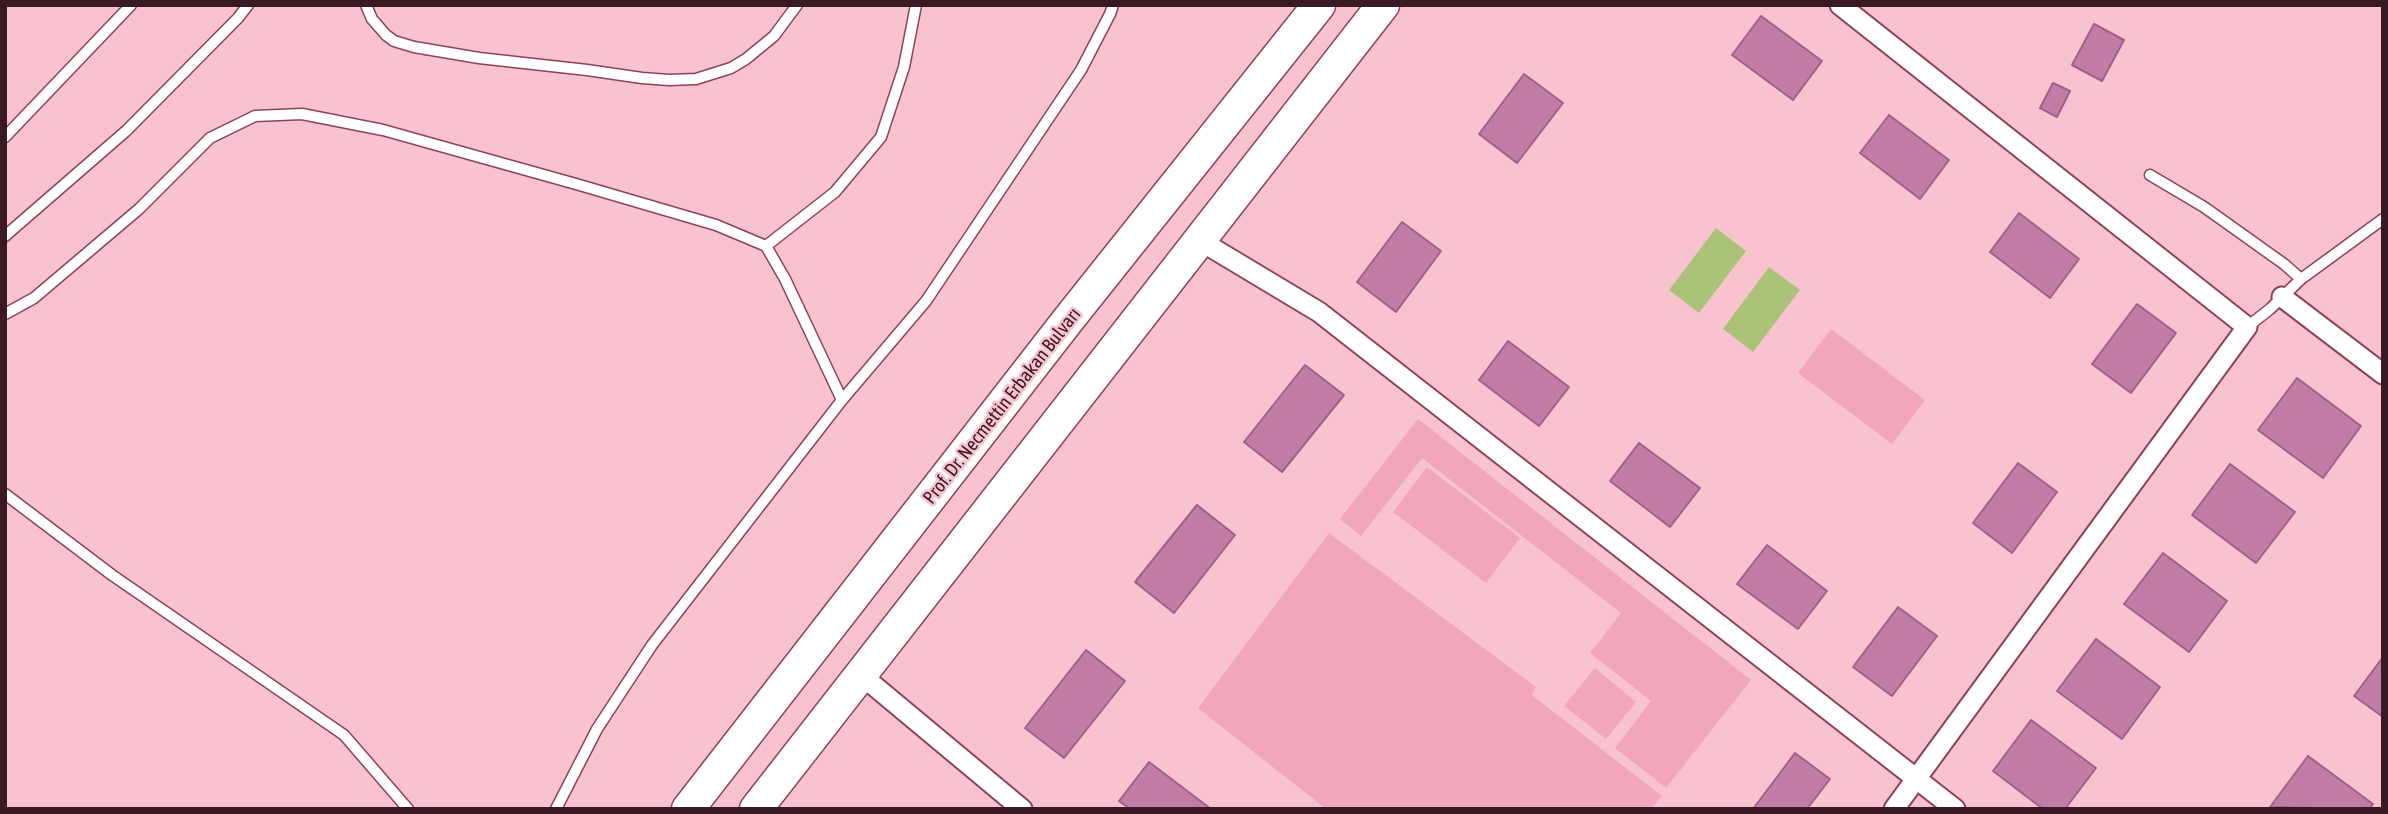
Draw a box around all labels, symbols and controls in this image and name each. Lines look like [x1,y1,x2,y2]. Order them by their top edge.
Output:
street label: Prof. Dr. Necmettin Erbakan Bulvarı [918,303,1086,509]

